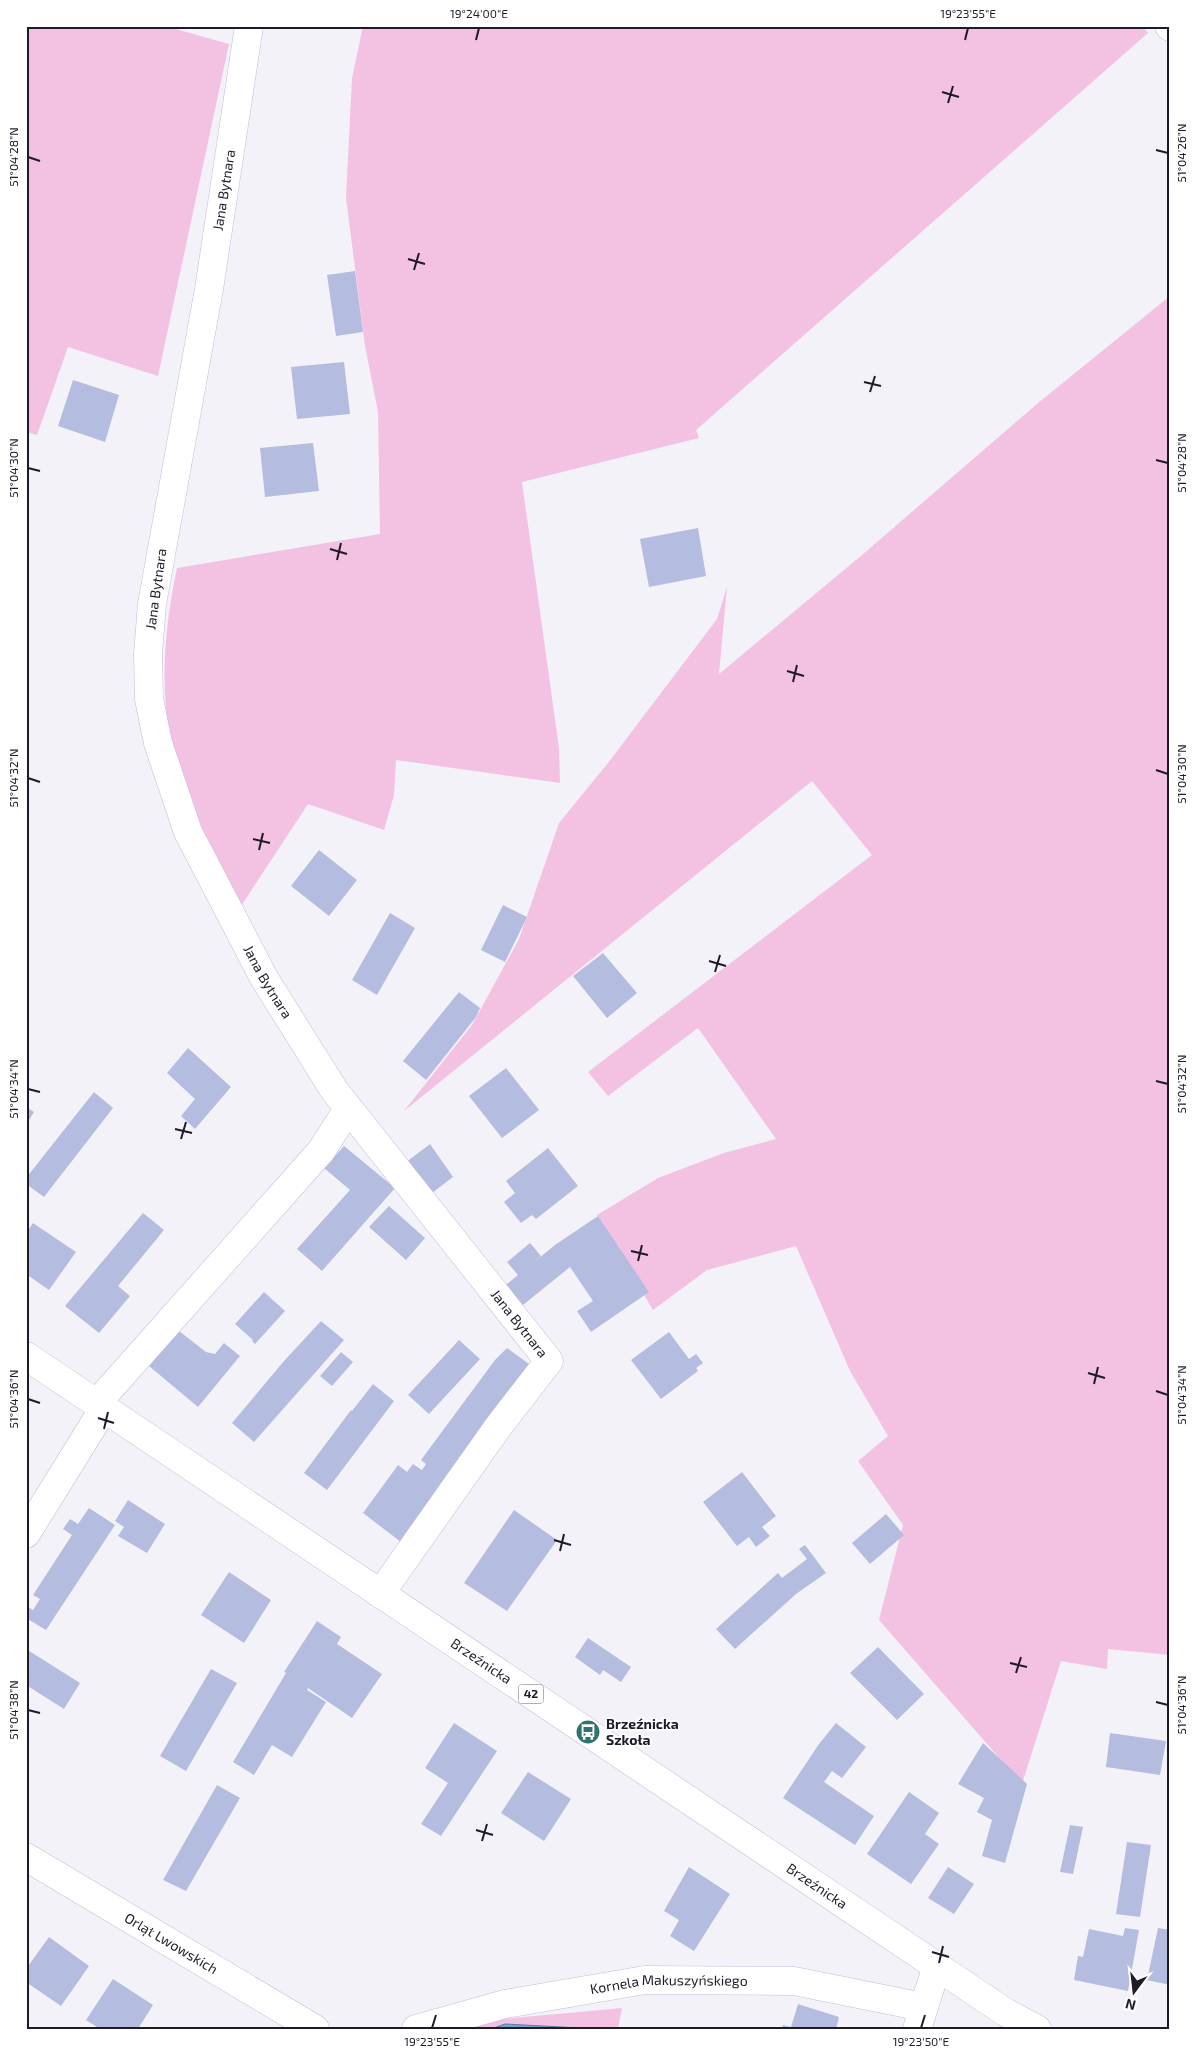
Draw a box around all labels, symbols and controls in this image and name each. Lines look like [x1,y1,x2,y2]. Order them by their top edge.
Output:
text: 19°24'00"E [450,6,508,20]
text: 19°23'55"E [940,6,996,20]
text: 51°04'26"N [1174,124,1188,182]
text: 51°04'28"N [6,127,20,187]
street label: Jana Bytnara [209,148,238,232]
text: 51°04'28"N [1174,433,1188,493]
text: 51°04'30"N [6,438,20,498]
street label: Jana Bytnara [141,547,170,631]
text: 51°04'30"N [1174,744,1188,804]
text: 51°04'32"N [6,749,20,807]
street label: Jana Bytnara [240,942,296,1021]
text: 51°04'32"N [1174,1055,1188,1113]
text: 51°04'34"N [6,1059,20,1119]
street label: Jana Bytnara [488,1286,552,1361]
text: 51°04'34"N [1174,1365,1188,1425]
text: 51°04'36"N [6,1370,20,1428]
street label: Brzeźnicka [448,1634,515,1687]
text: 51°04'36"N [1174,1676,1188,1734]
text: 51°04'38"N [6,1680,20,1740]
road number: 42 [518,1685,544,1704]
place label: Brzeźnicka Szkoła [606,1715,679,1748]
bus stop icon: Brzeźnicka Szkoła [575,1719,601,1745]
street label: Brzeźnicka [784,1859,851,1912]
street label: Orląt Lwowskich [122,1909,221,1977]
north arrow [1108,1968,1158,2018]
street label: Kornela Makuszyńskiego [589,1971,748,1997]
text: N [1123,1996,1138,2015]
text: 19°23'55"E [404,2034,460,2048]
text: 19°23'50"E [893,2034,950,2048]

